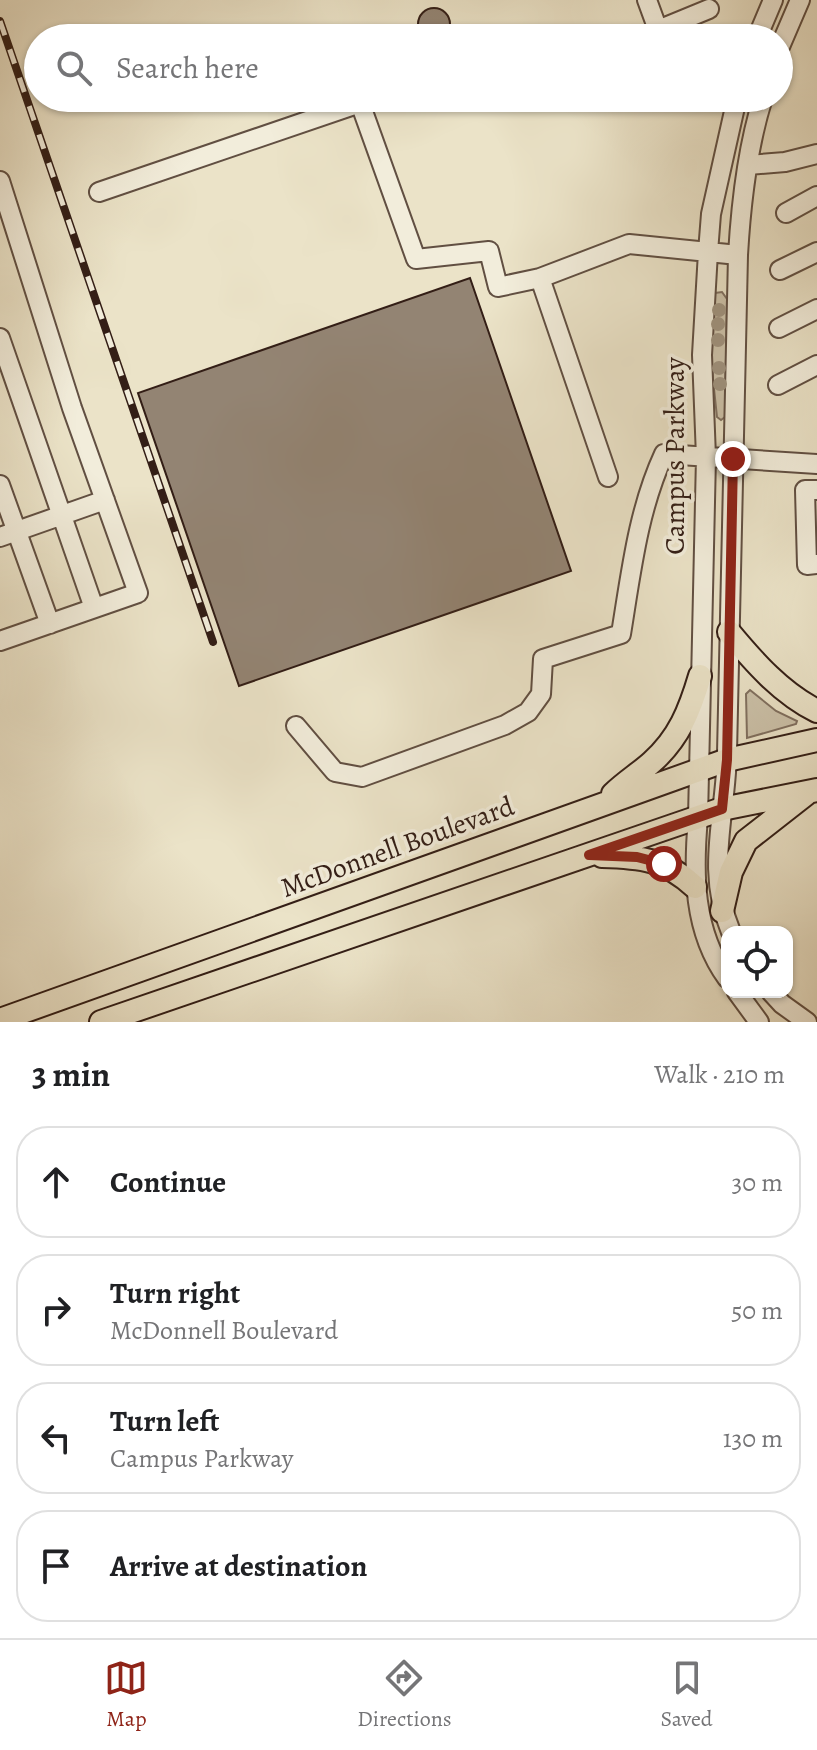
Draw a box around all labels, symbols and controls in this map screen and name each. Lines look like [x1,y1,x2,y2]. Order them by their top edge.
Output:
search box [24,24,793,112]
icon: search [52,46,96,90]
text: Search here [116,48,259,88]
street label: Campus Parkway [656,357,694,555]
route end [715,441,751,477]
street label: McDonnell Boulevard [275,787,520,907]
route start [646,846,682,882]
map controls [721,926,793,998]
button: locate [721,926,793,998]
text: 3 min [32,1051,110,1098]
text: Walk · 210 m [654,1057,785,1092]
icon: ahead [34,1160,78,1204]
text: Continue [110,1162,226,1202]
text: 30 m [732,1165,783,1200]
text: Turn right [110,1273,240,1313]
icon: right [34,1288,78,1332]
text: 50 m [731,1293,783,1328]
text: McDonnell Boulevard [110,1313,338,1348]
text: Turn left [110,1401,219,1441]
icon: left [34,1416,78,1460]
text: 130 m [723,1421,783,1456]
text: Campus Parkway [110,1441,293,1476]
icon: arrive [34,1544,78,1588]
text: Arrive at destination [110,1546,367,1586]
tab: Map [104,1656,148,1734]
tab: Directions [357,1656,452,1734]
tab: Saved [660,1656,713,1734]

